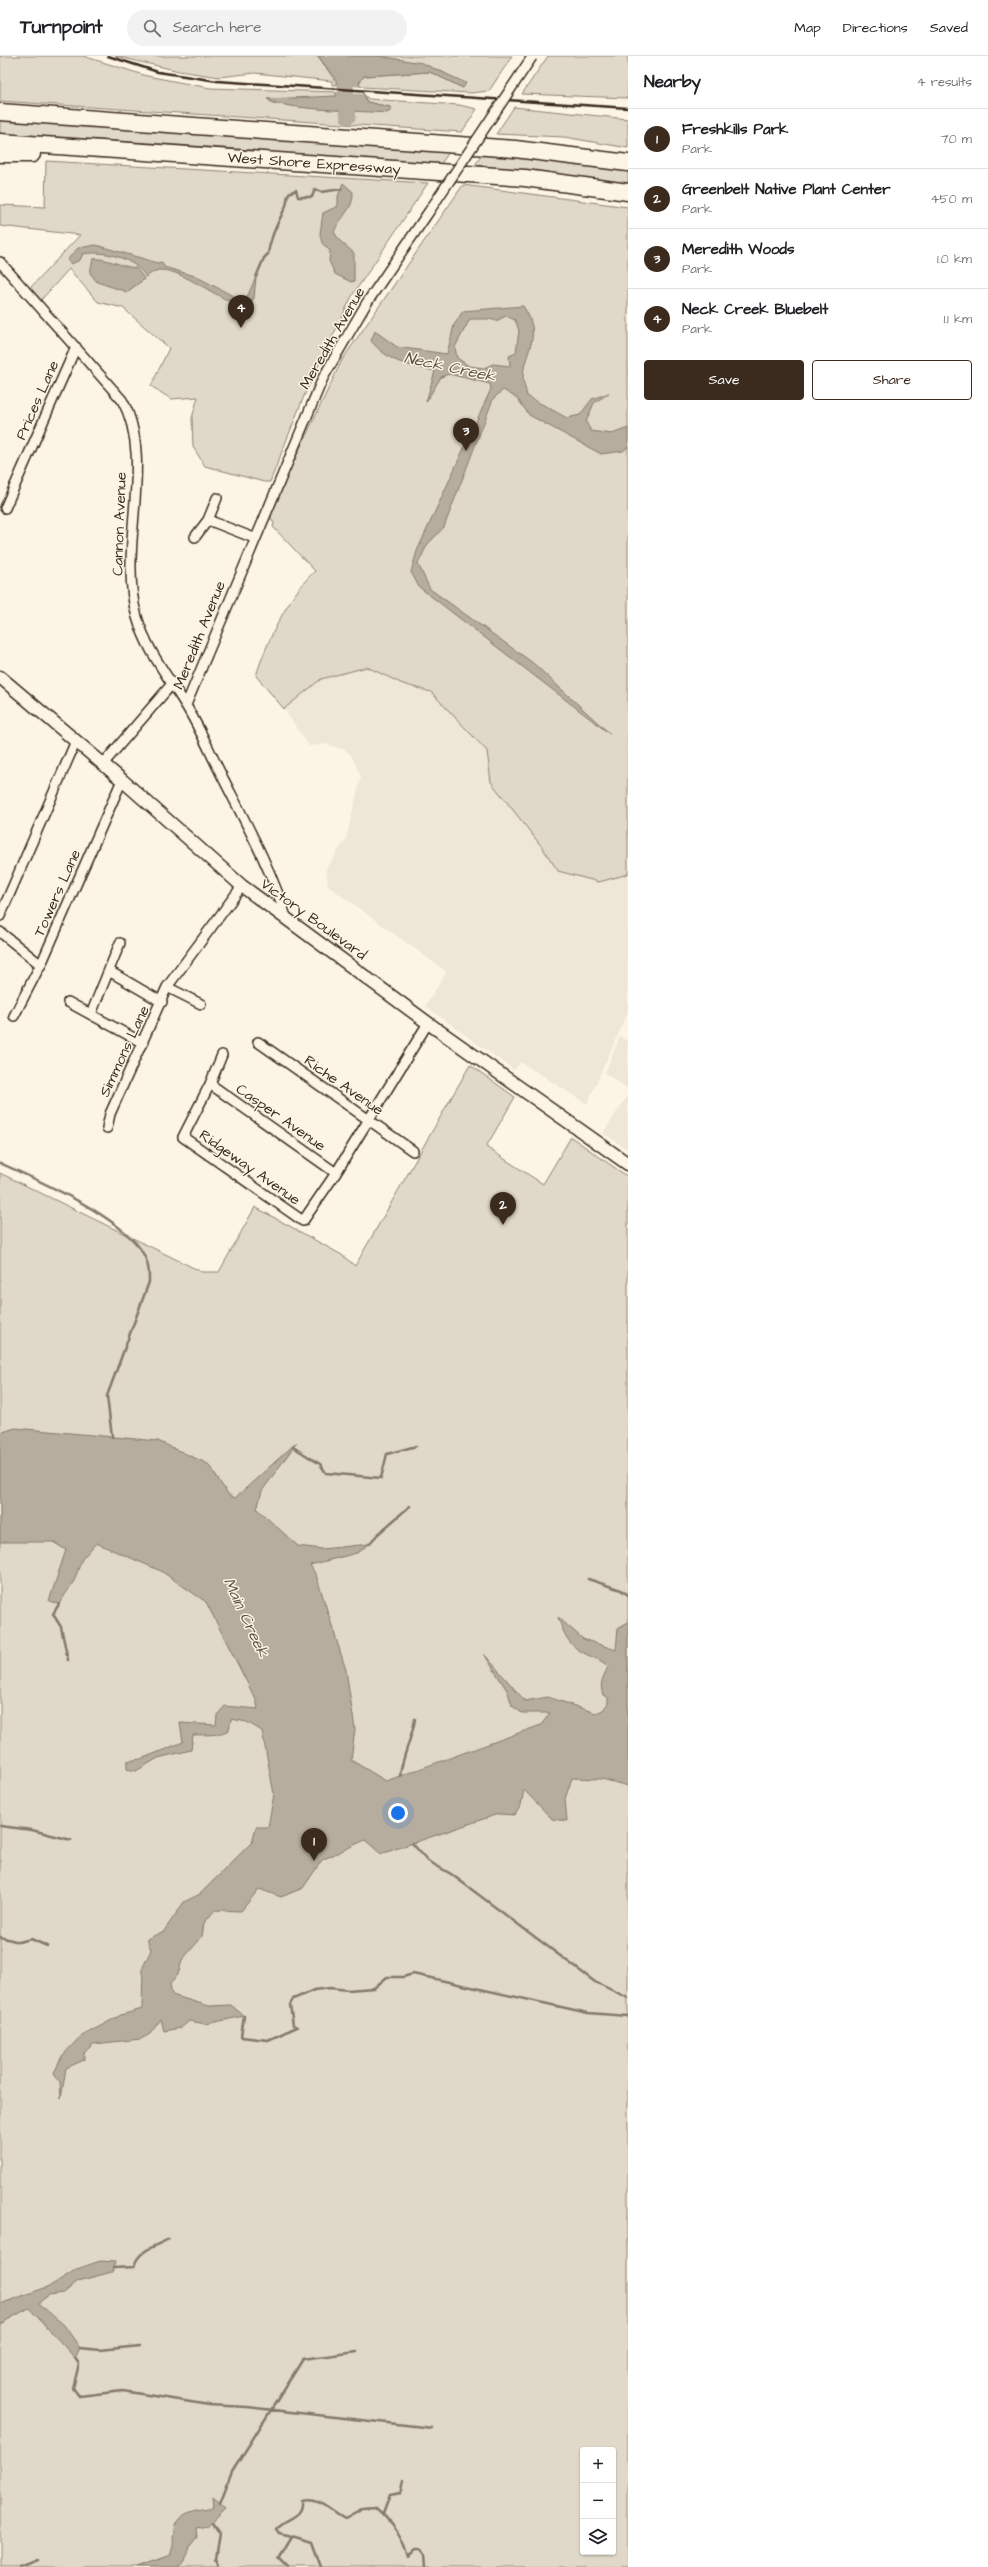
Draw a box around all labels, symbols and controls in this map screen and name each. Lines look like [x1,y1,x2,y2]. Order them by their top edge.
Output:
search box [127,10,407,46]
text: Turnpoint [20,14,103,41]
icon: search [141,17,163,39]
text: Search here [173,17,261,38]
text: Map [794,18,821,38]
text: Directions [843,18,908,38]
text: Saved [930,18,968,38]
text: Nearby [644,70,701,94]
text: 4 results [917,73,972,91]
text: Freshkills Park [682,119,788,140]
text: 1 [656,130,658,148]
text: 70 m [940,130,972,148]
text: Park [682,140,712,158]
street label: West Shore Expressway [227,147,401,181]
text: Greenbelt Native Plant Center [682,179,890,200]
text: 2 [653,190,661,208]
text: 450 m [930,190,972,208]
text: Park [682,200,712,218]
text: Meredith Woods [682,239,795,260]
text: 3 [654,250,660,268]
text: 1.0 km [937,250,972,268]
text: Park [682,260,712,278]
street label: Meredith Avenue [295,283,370,393]
pin: 4 [228,295,254,328]
text: Neck Creek Bluebelt [682,299,828,320]
text: 4 [653,310,661,328]
text: 1.1 km [944,310,972,328]
text: Park [682,320,712,338]
water label: Neck Creek [402,347,498,388]
street label: Prices Lane [11,357,64,443]
button: Save [644,360,804,400]
button: Share [812,360,972,400]
pin: 3 [453,418,479,451]
street label: Cannon Avenue [107,472,132,576]
street label: Meredith Avenue [168,578,231,692]
street label: Towers Lane [29,846,86,940]
street label: Victory Boulevard [256,874,371,966]
street label: Simmons Lane [94,1002,155,1100]
street label: Riche Avenue [300,1050,388,1121]
street label: Casper Avenue [232,1079,330,1156]
street label: Ridgeway Avenue [194,1125,305,1211]
pin: 2 [490,1192,516,1225]
water label: Main Creek [218,1574,275,1662]
your location [388,1803,408,1823]
pin: 1 [301,1828,327,1861]
map controls [580,2447,616,2555]
button: + [580,2447,616,2483]
button: − [580,2483,616,2519]
button: layers [580,2519,616,2555]

